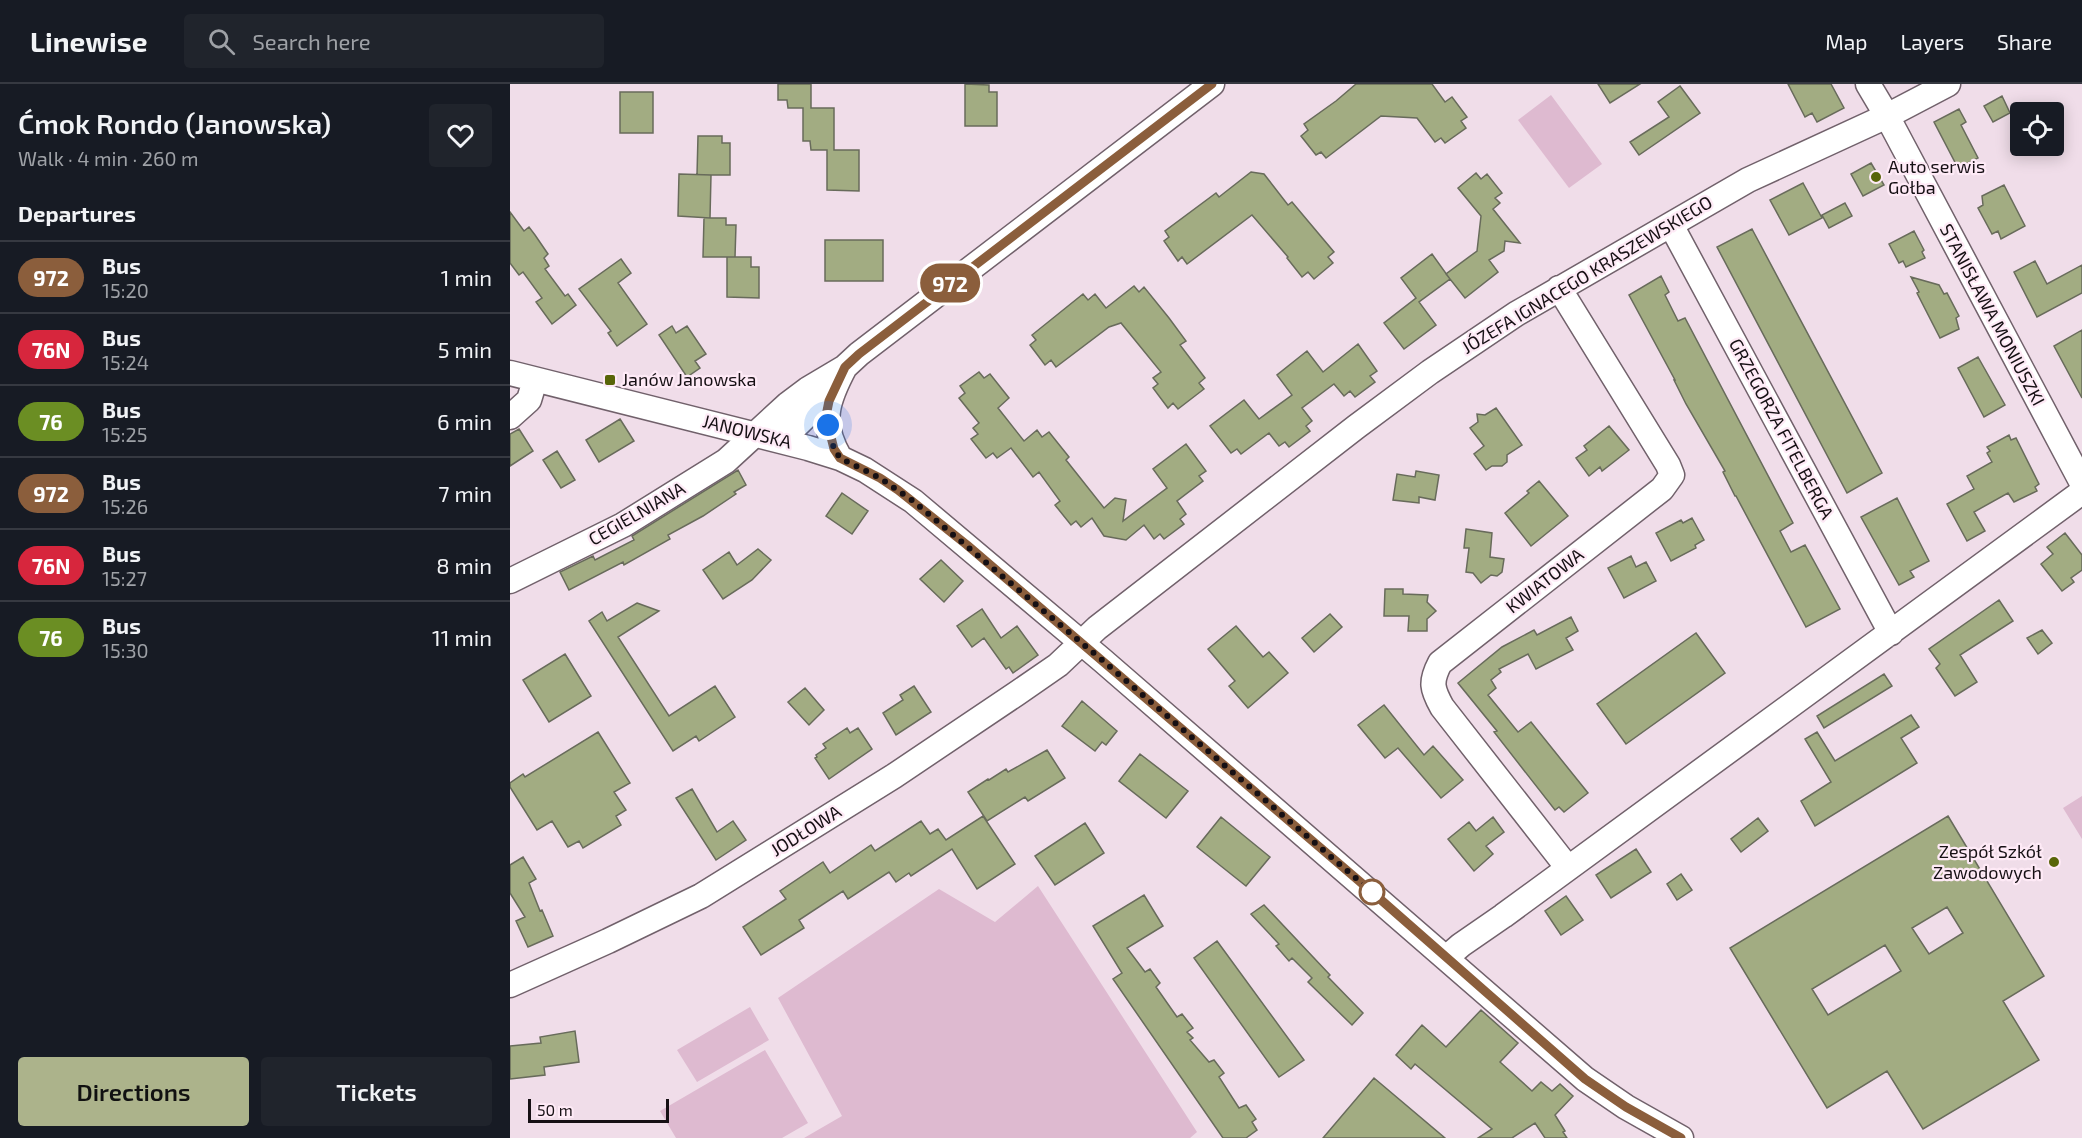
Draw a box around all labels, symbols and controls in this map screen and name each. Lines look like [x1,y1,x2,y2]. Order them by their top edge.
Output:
search box [184,14,604,68]
text: Linewise [30,24,148,58]
icon: search [205,25,238,58]
text: Search here [253,28,371,54]
text: Map [1825,29,1867,54]
text: Layers [1900,29,1964,54]
text: Share [1997,29,2052,54]
map controls [2010,102,2064,156]
button: locate [2010,102,2064,156]
button: heart [429,104,492,167]
text: Ćmok Rondo (Janowska) [18,106,331,140]
text: Walk · 4 min · 260 m [18,146,198,170]
place label: Auto serwis Gołba [1888,155,1985,198]
marker: Auto serwis Gołba [1869,170,1883,184]
street label: JÓZEFA IGNACEGO KRASZEWSKIEGO [1457,190,1716,358]
text: Departures [18,200,136,226]
street label: STANISŁAWA MONIUSZKI [1936,220,2050,409]
text: Bus [102,252,141,278]
text: 1 min [441,264,492,290]
line badge: 972 [916,264,984,302]
text: 972 [33,265,69,290]
text: 972 [932,271,968,296]
text: 15:20 [102,278,149,302]
text: Bus [102,324,141,350]
street label: GRZEGORZA FITELBERGA [1725,335,1839,523]
text: 5 min [438,336,492,362]
text: 76N [32,337,70,362]
text: 15:24 [102,350,149,374]
place label: Janów Janowska [622,368,756,390]
marker: Janów Janowska [603,373,617,387]
text: Bus [102,396,141,422]
text: 6 min [437,408,492,434]
text: 76 [39,409,63,434]
street label: JANOWSKA [700,409,795,453]
your location [813,410,843,440]
text: 15:25 [102,422,147,446]
text: Bus [102,468,141,494]
street label: CEGIELNIANA [584,476,689,550]
text: 7 min [438,480,492,506]
text: 972 [33,481,69,506]
text: 15:26 [102,494,148,518]
text: Bus [102,540,141,566]
street label: KWIATOWA [1501,543,1588,617]
text: 8 min [436,552,492,578]
text: 76N [32,553,70,578]
text: 15:27 [102,566,147,590]
text: Bus [102,612,141,638]
text: 11 min [432,624,492,650]
text: 76 [39,625,63,650]
text: 15:30 [102,638,149,662]
street label: JODŁOWA [766,799,845,860]
place label: Zespół Szkół Zawodowych [1933,840,2042,883]
marker: Zespół Szkół Zawodowych [2047,855,2061,869]
unlabelled marker [1359,879,1385,905]
button: Directions [18,1057,249,1126]
button: Tickets [261,1057,492,1126]
scale bar [528,1096,669,1124]
text: 50 m [537,1100,573,1119]

